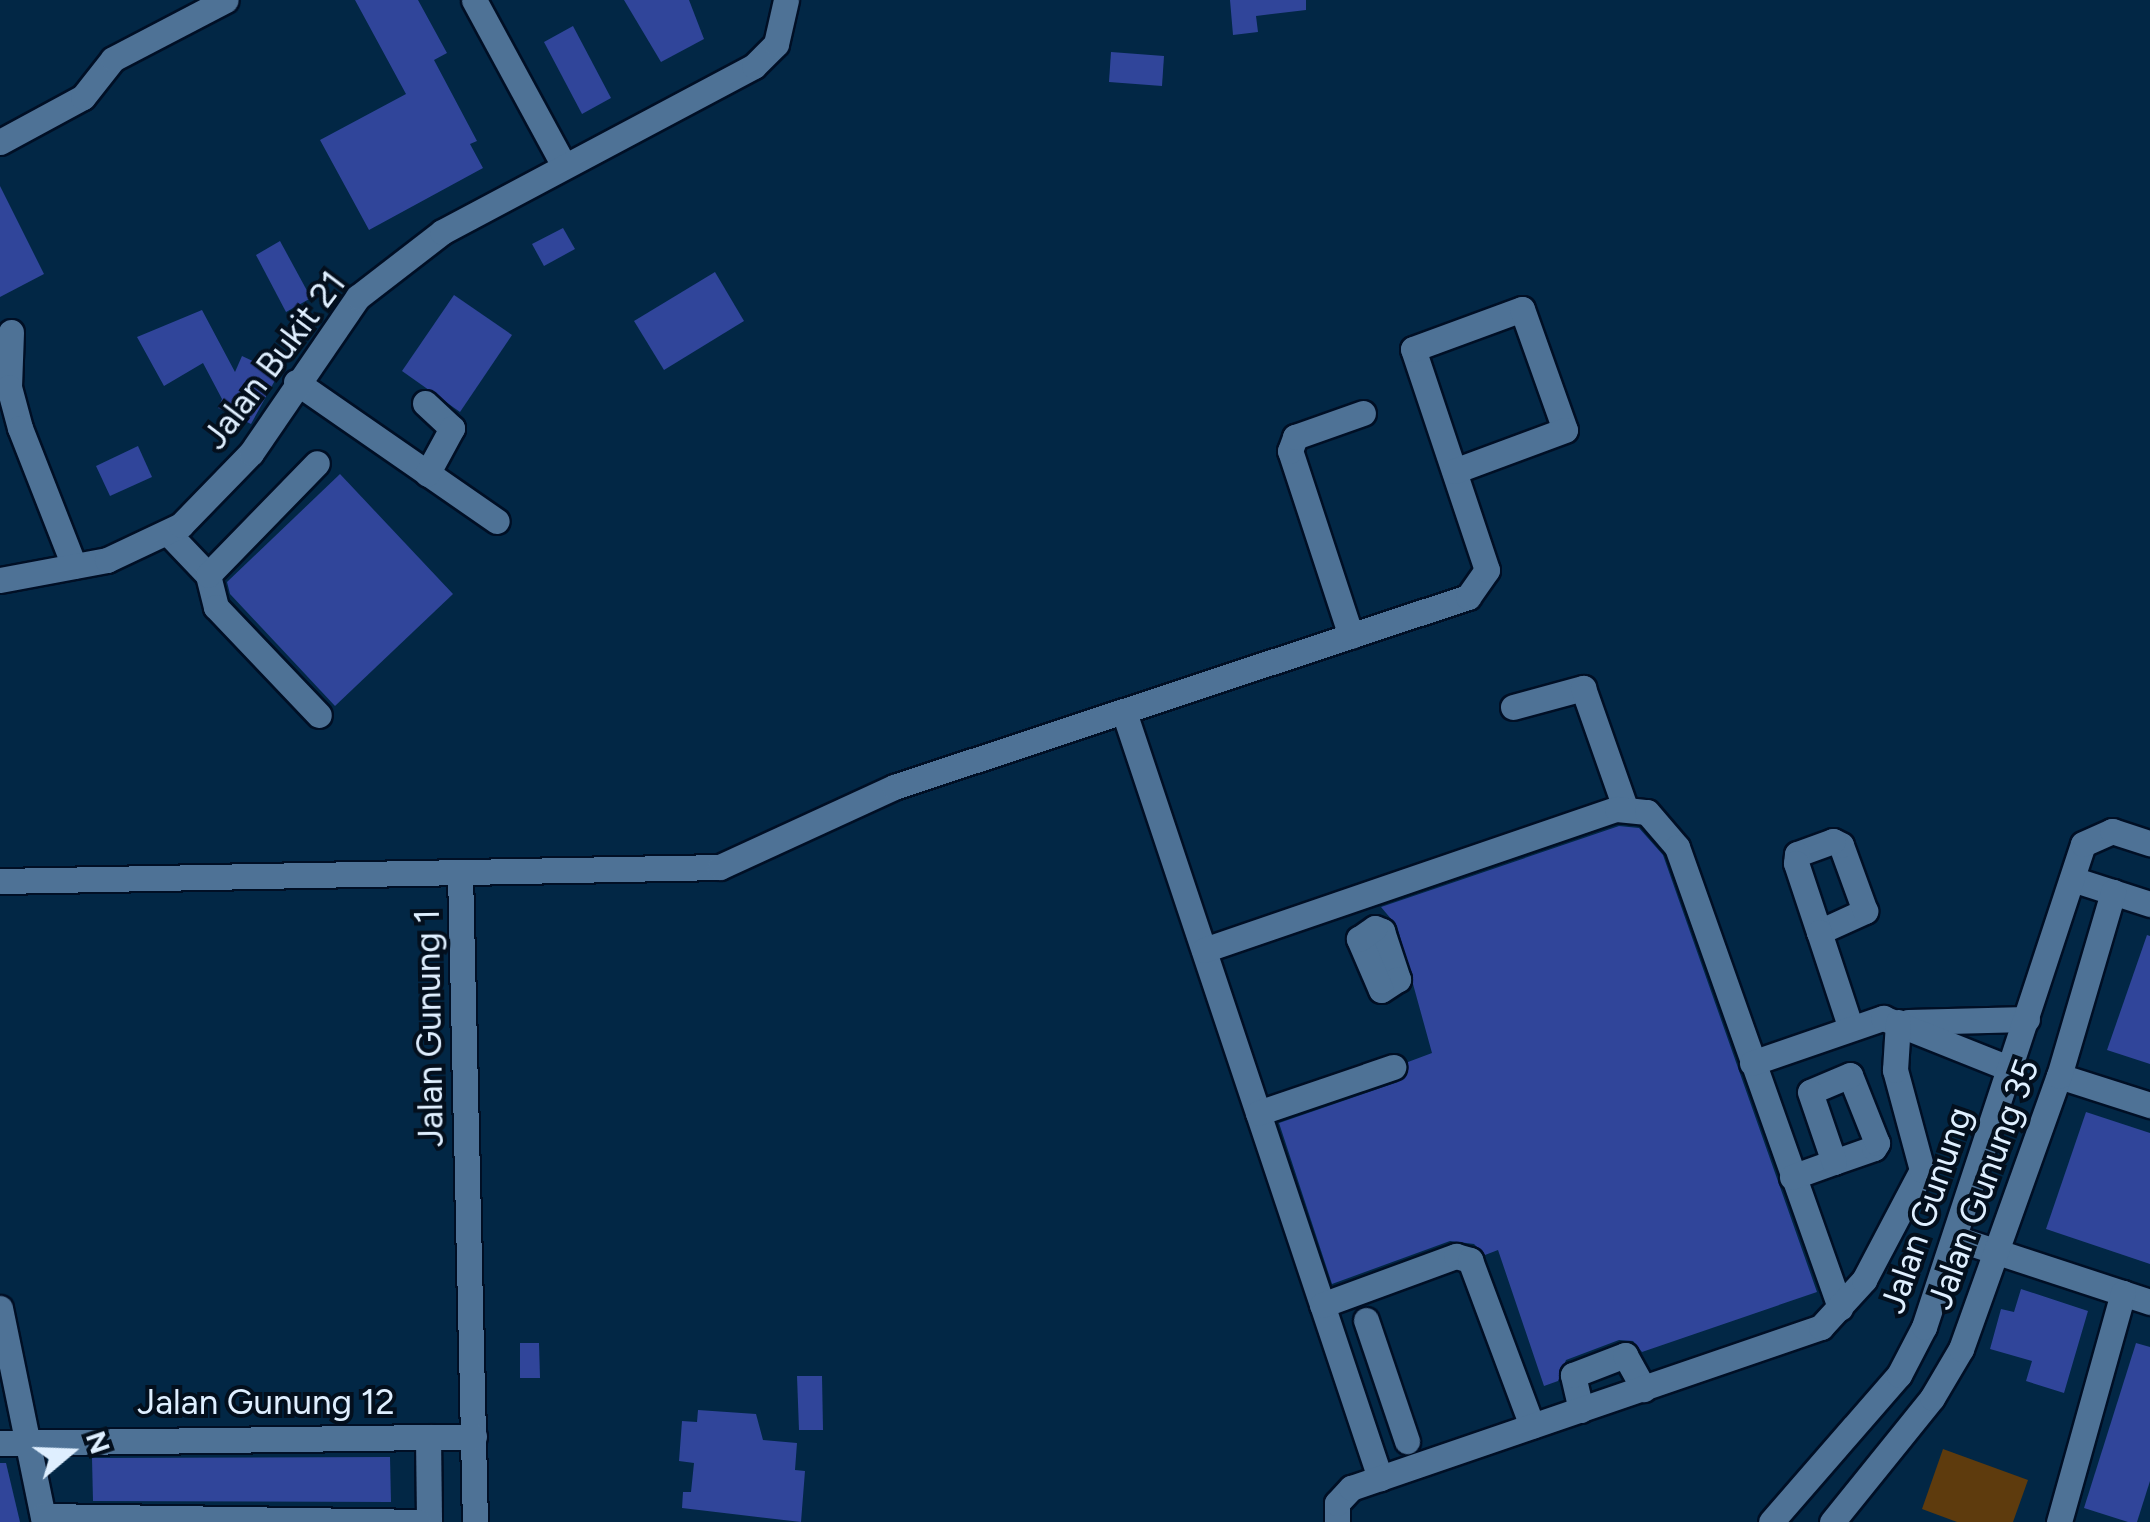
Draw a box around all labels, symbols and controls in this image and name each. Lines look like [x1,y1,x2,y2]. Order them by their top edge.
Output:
street label: Jalan Bukit 21 [194,263,354,457]
street label: Jalan Gunung 1 [406,909,452,1147]
street label: Jalan Gunung 35 [1918,1053,2048,1315]
street label: Jalan Gunung [1871,1102,1981,1318]
street label: Jalan Gunung 12 [137,1381,395,1423]
north arrow [20,1402,120,1502]
text: N [79,1426,118,1458]

